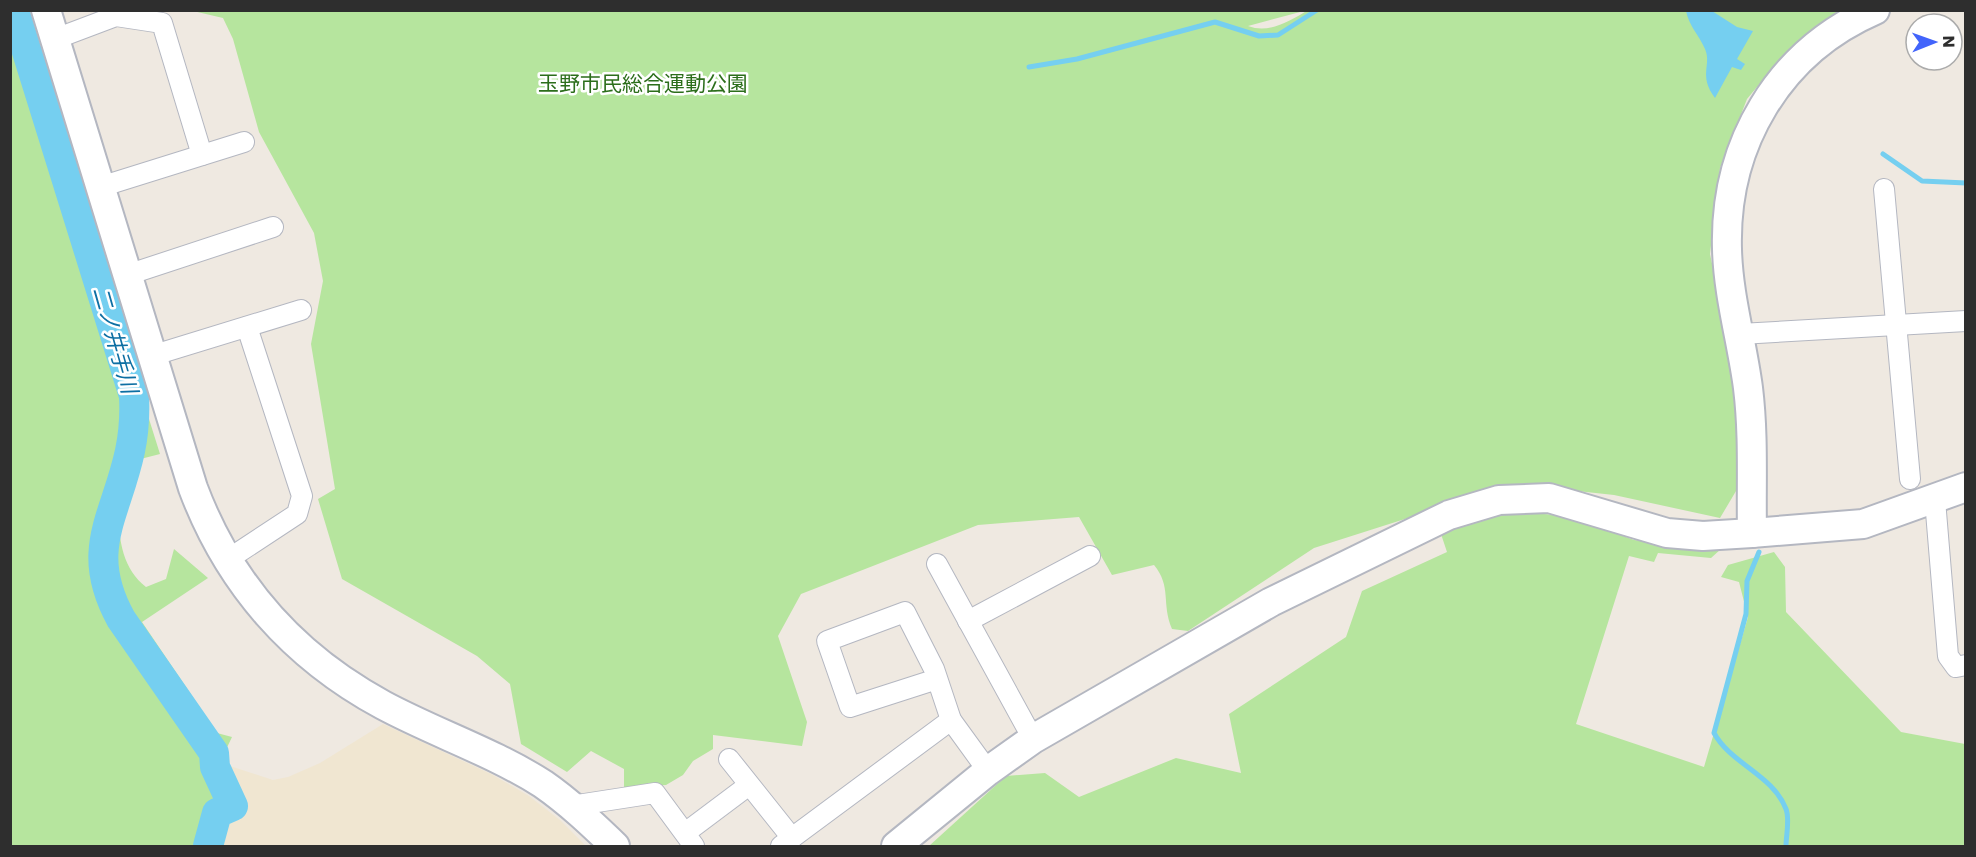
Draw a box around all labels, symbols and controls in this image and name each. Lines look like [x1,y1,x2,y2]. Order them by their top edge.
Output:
north arrow [1904,12,1964,72]
text: N [1937,36,1960,48]
park label: 玉野市民総合運動公園 [538,69,748,98]
water label: 二ノ井手川 [85,283,146,399]

